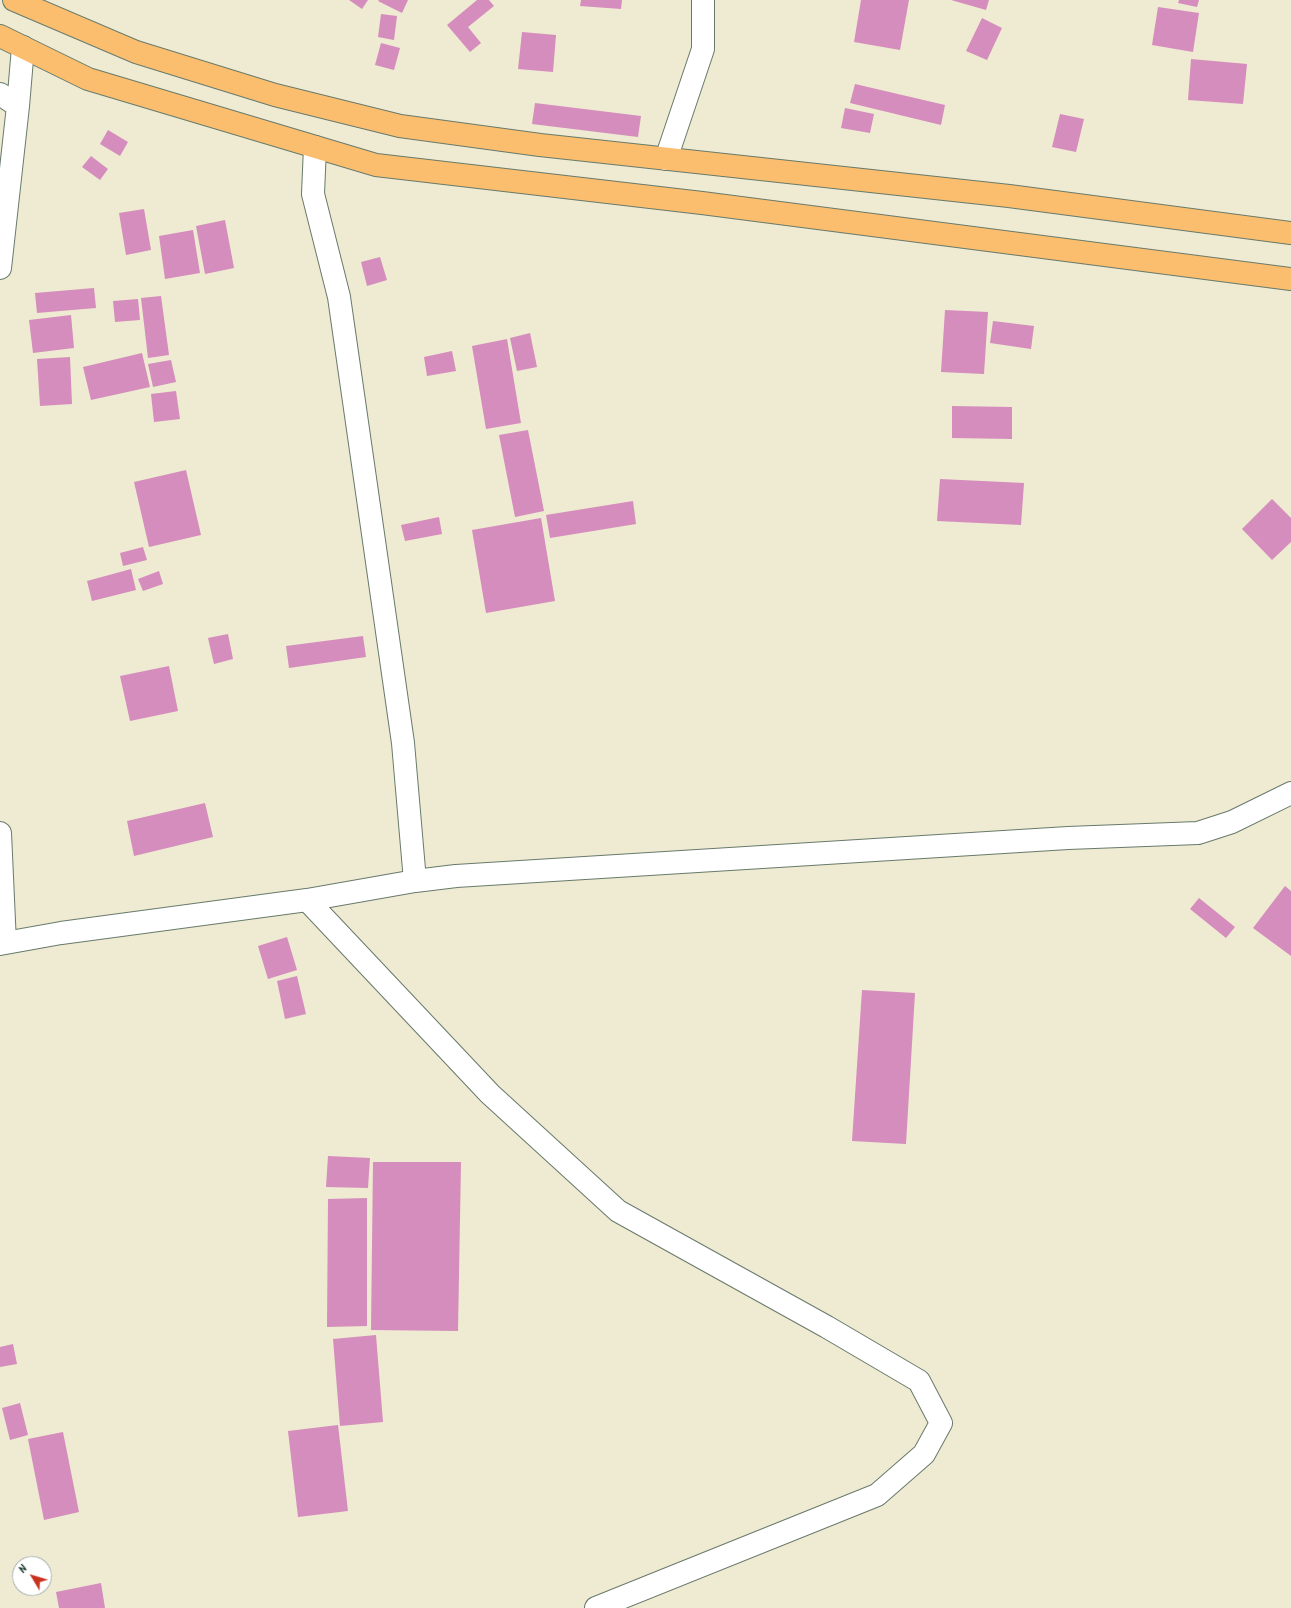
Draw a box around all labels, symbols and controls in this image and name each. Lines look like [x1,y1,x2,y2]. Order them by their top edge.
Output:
north arrow [12,1556,52,1596]
text: N [14,1561,33,1578]

